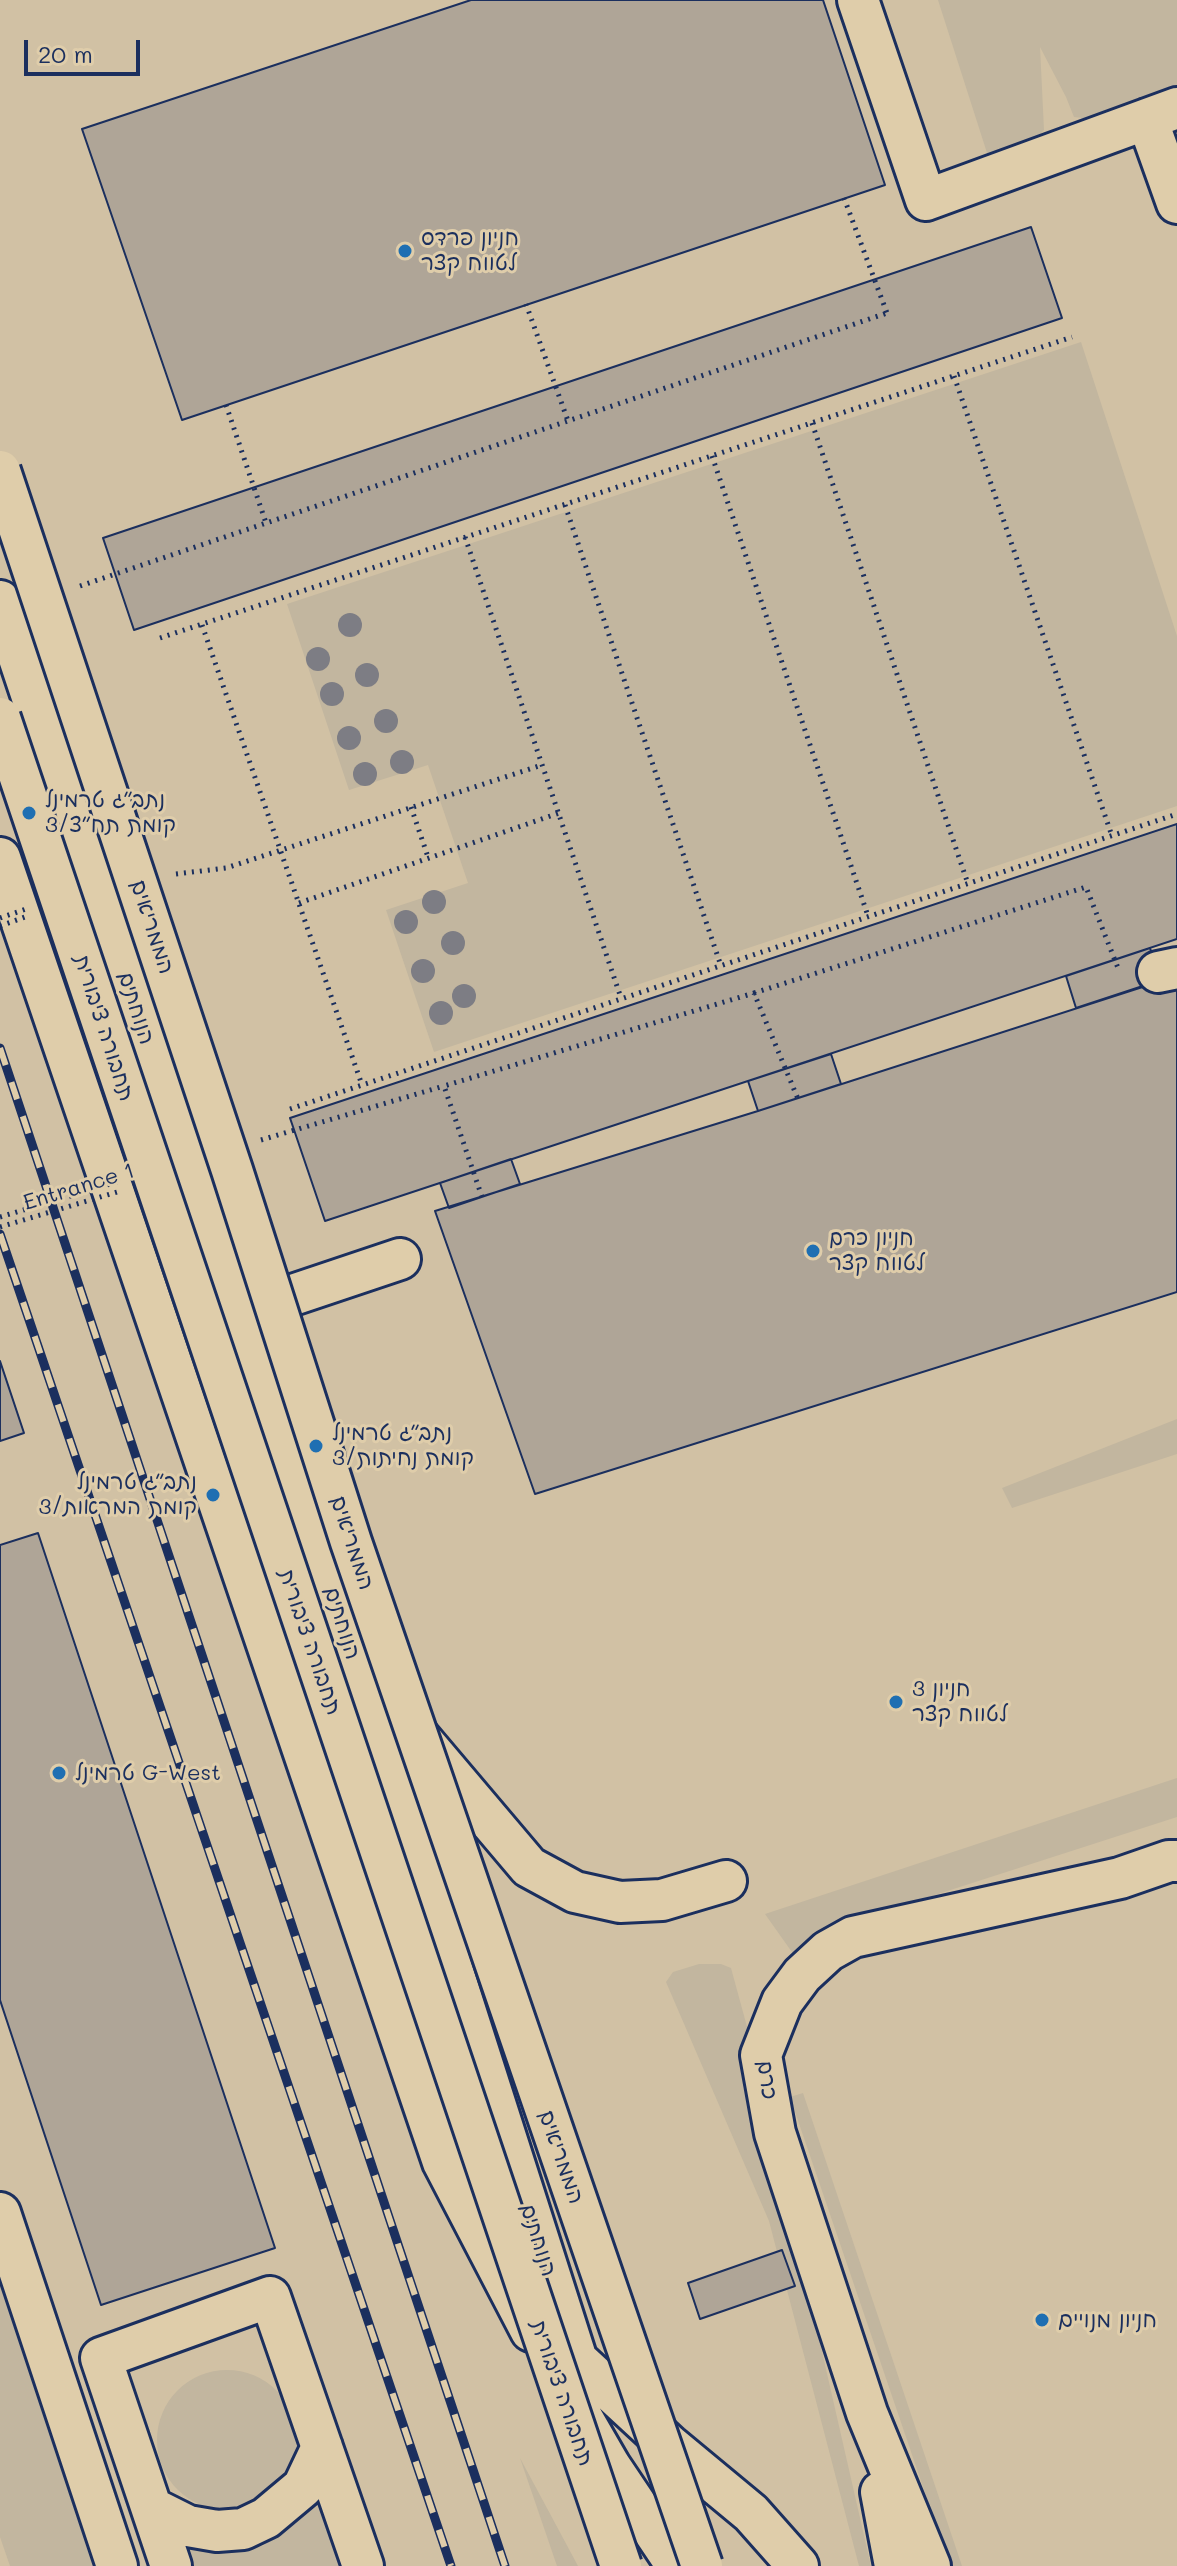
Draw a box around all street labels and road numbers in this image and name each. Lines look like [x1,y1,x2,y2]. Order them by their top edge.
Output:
street label: הממריאים [124,877,180,977]
street label: תחבורה ציבורית [68,951,140,1105]
street label: הנוחתים [112,968,160,1048]
street label: Entrance 1 [20,1158,138,1216]
street label: הממריאים [324,1493,380,1593]
street label: תחבורה ציבורית [273,1566,347,1718]
street label: הנוחתים [318,1583,366,1663]
street label: כרם [751,2059,783,2101]
street label: הממריאים [533,2107,589,2207]
street label: הנוחתים [514,2200,562,2280]
street label: תחבורה ציבורית [525,2317,599,2469]

